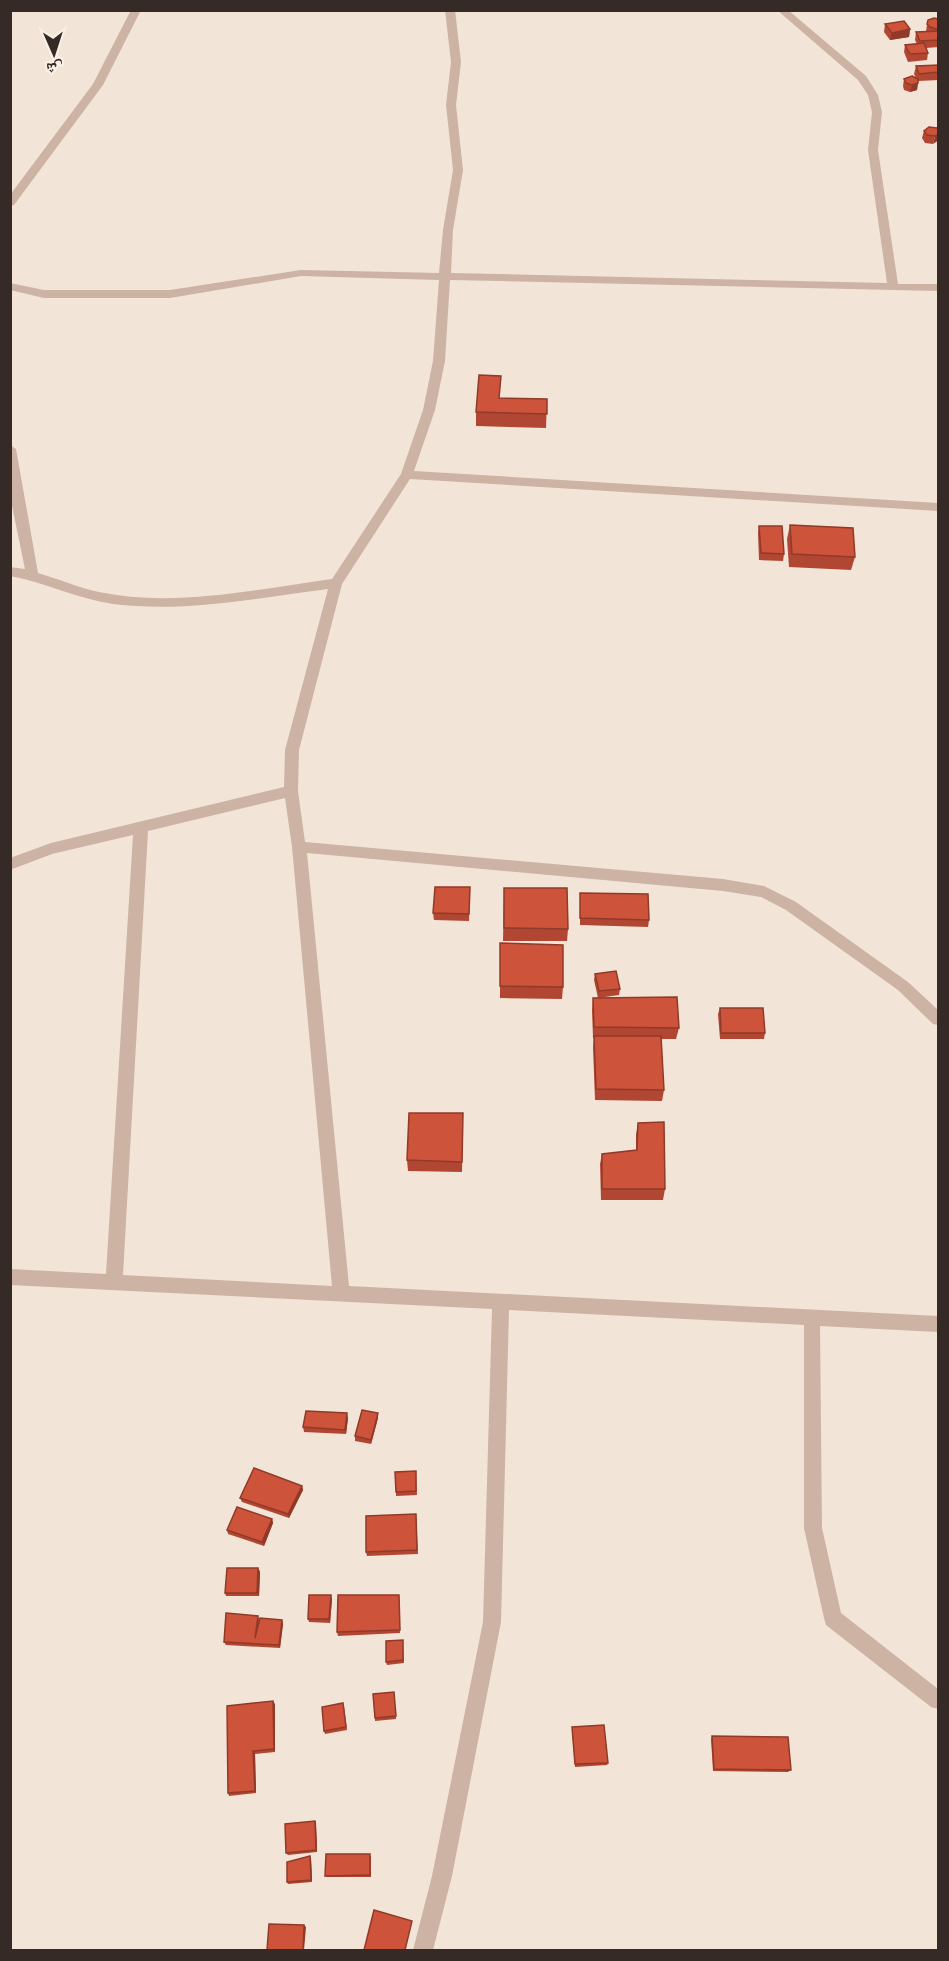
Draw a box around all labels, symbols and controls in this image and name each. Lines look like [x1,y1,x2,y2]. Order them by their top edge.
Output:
north arrow [24,24,84,84]
text: ش [46,59,64,78]

